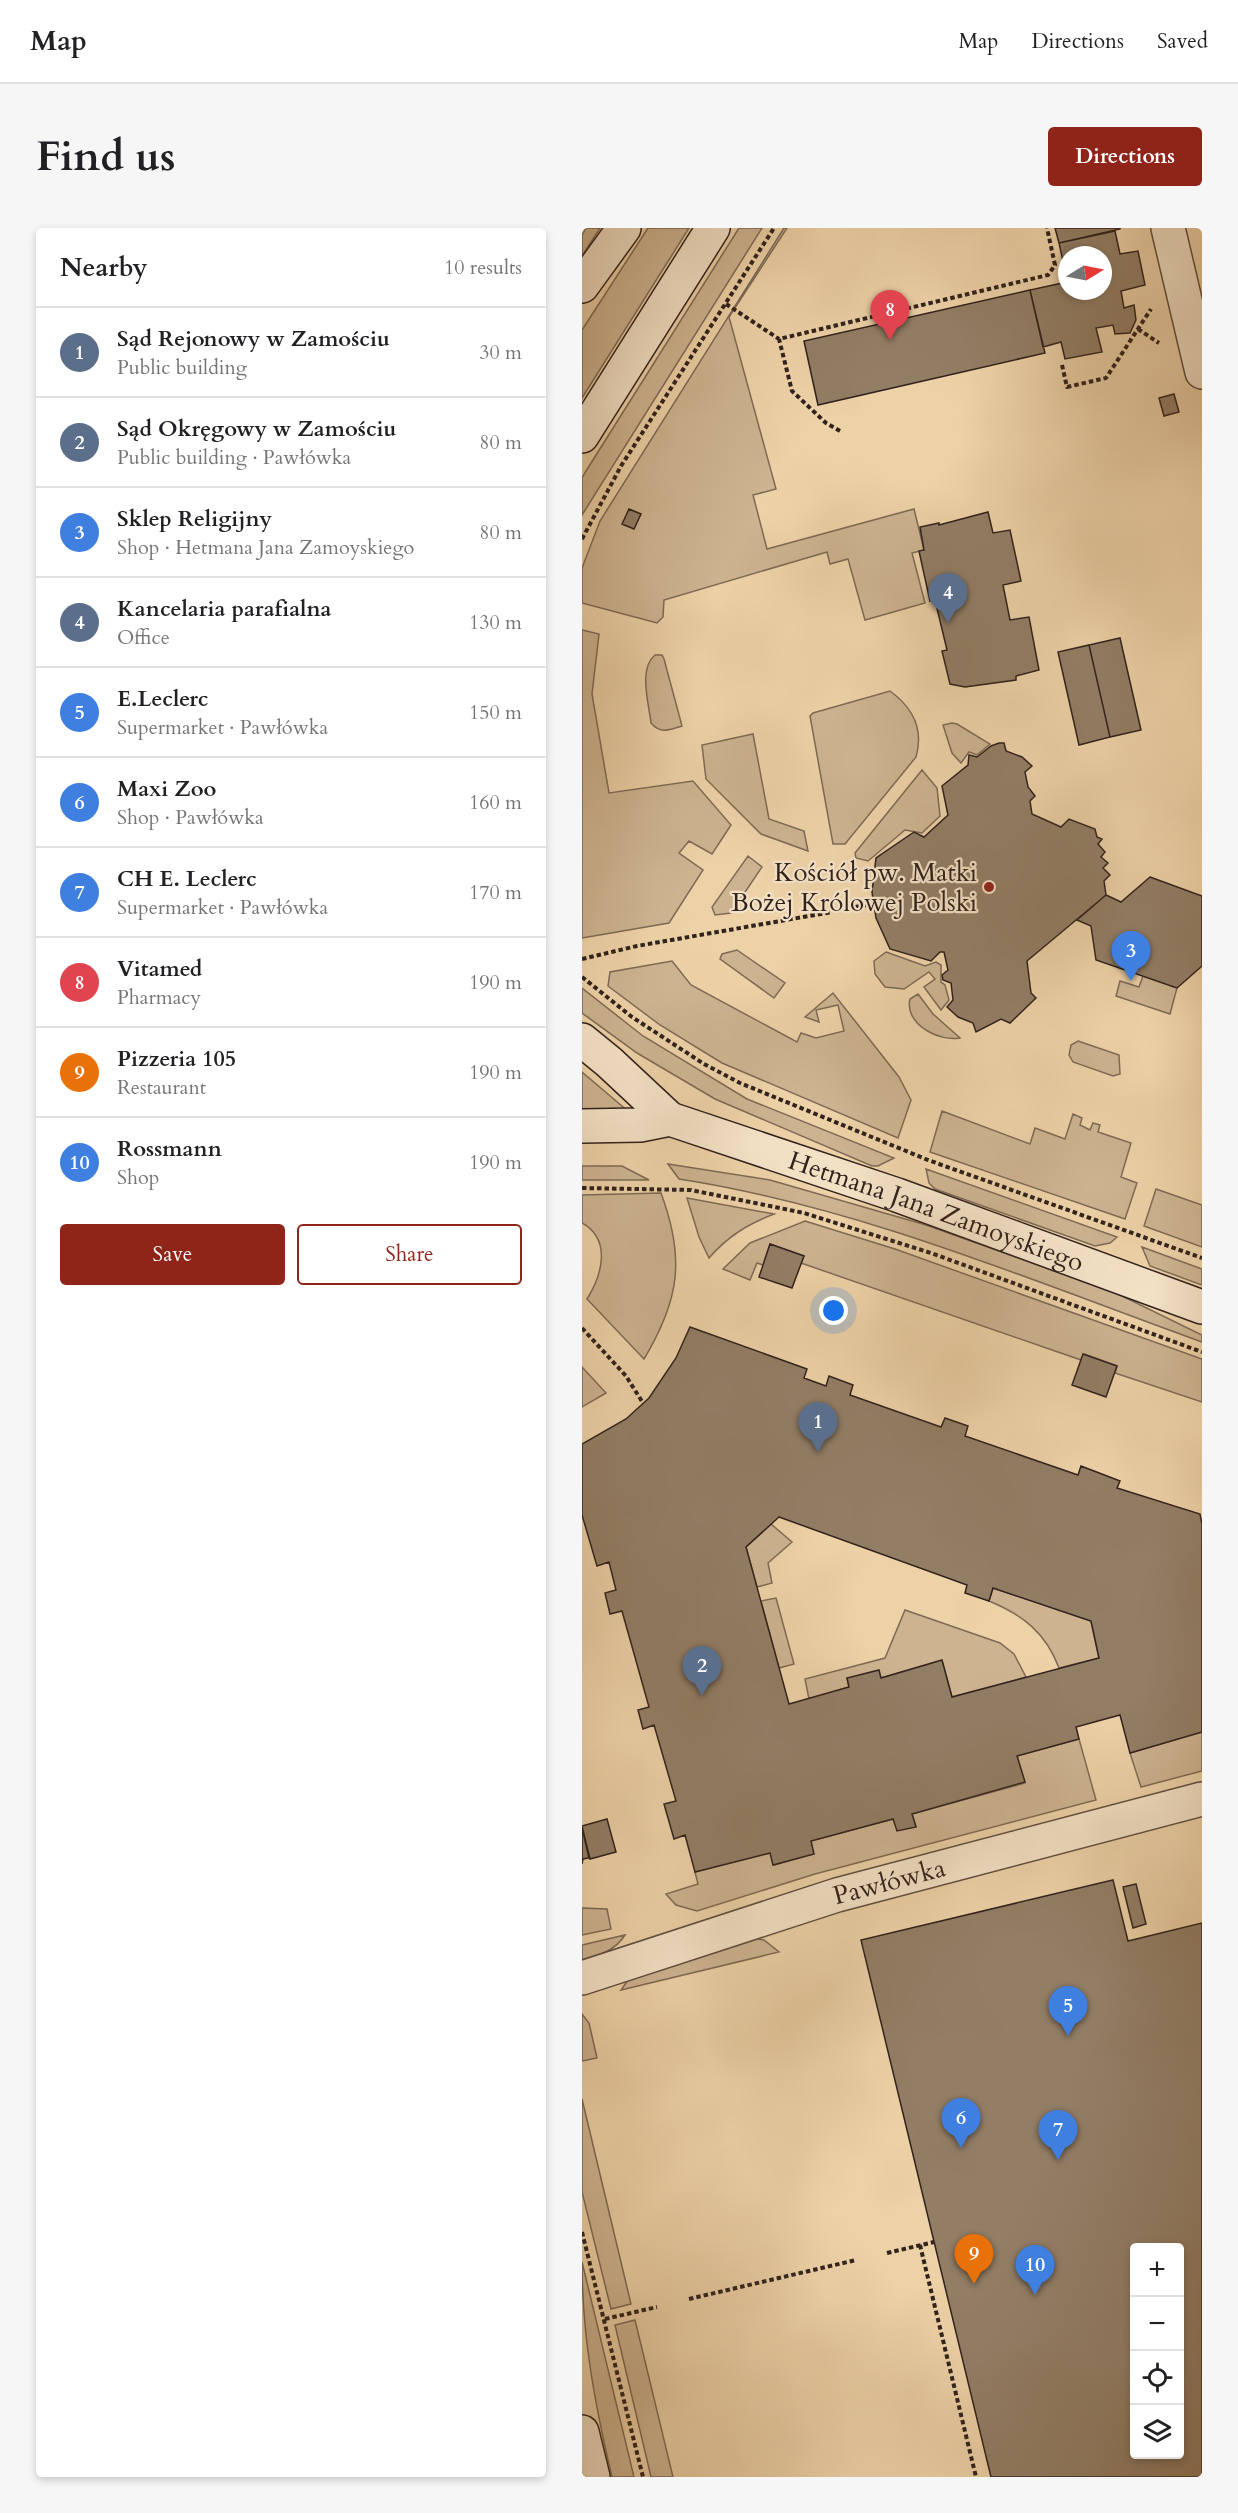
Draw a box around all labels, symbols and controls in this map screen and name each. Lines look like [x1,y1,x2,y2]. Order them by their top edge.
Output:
text: Map [30,22,87,60]
text: Map [958,27,998,56]
text: Directions [1031,27,1124,56]
text: Saved [1157,27,1208,56]
button: Directions [1048,127,1202,186]
text: Find us [36,128,176,185]
north arrow [1058,246,1112,300]
text: Nearby [60,250,148,285]
text: 10 results [444,254,522,281]
pin: 8 [870,291,910,340]
text: Sąd Rejonowy w Zamościu [117,324,390,354]
text: 1 [74,339,85,366]
text: 30 m [479,339,522,366]
text: Public building [117,354,247,381]
text: Sąd Okręgowy w Zamościu [117,414,396,444]
text: 2 [74,429,85,456]
text: 80 m [479,429,522,456]
text: Public building · Pawłówka [117,444,351,471]
text: Sklep Religijny [117,504,272,534]
text: 3 [74,519,85,546]
text: 80 m [479,519,522,546]
text: Shop · Hetmana Jana Zamoyskiego [117,534,414,561]
pin: 4 [928,574,968,623]
text: Kancelaria parafialna [117,594,332,624]
text: 4 [74,609,85,636]
text: 130 m [469,609,522,636]
text: Office [117,624,170,651]
text: E.Leclerc [117,684,208,714]
text: 5 [74,699,85,726]
text: 150 m [469,699,522,726]
text: Supermarket · Pawłówka [117,714,328,741]
text: Maxi Zoo [117,774,216,804]
text: 6 [74,789,85,816]
text: 160 m [469,789,522,816]
text: Shop · Pawłówka [117,804,264,831]
place label: Kościół pw. Matki Bożej Królowej Polski [731,855,977,920]
text: CH E. Leclerc [117,864,257,894]
text: 7 [74,879,85,906]
text: 170 m [469,879,522,906]
marker: Kościół pw. Matki Bożej Królowej Polski [982,880,996,894]
text: Supermarket · Pawłówka [117,894,328,921]
pin: 3 [1112,932,1150,981]
text: Vitamed [117,954,202,984]
text: 8 [74,969,85,996]
text: 190 m [469,969,522,996]
text: Pharmacy [117,984,201,1011]
text: Pizzeria 105 [117,1044,236,1074]
text: 9 [74,1059,85,1086]
text: 190 m [469,1059,522,1086]
text: Restaurant [117,1074,206,1101]
text: Rossmann [117,1134,222,1164]
street label: Hetmana Jana Zamoyskiego [784,1142,1089,1280]
text: 10 [69,1149,90,1176]
text: 190 m [469,1149,522,1176]
text: Shop [117,1164,159,1191]
button: Save [60,1224,285,1285]
button: Share [297,1224,522,1285]
your location [819,1296,848,1325]
pin: 1 [798,1402,838,1452]
pin: 2 [682,1646,722,1696]
street label: Pawłówka [829,1850,949,1913]
pin: 5 [1048,1986,1088,2036]
pin: 6 [942,2098,980,2148]
pin: 7 [1038,2110,1078,2160]
pin: 9 [954,2234,994,2284]
map controls [1130,2243,1184,2459]
button: + [1130,2243,1184,2297]
pin: 10 [1016,2246,1054,2295]
button: − [1130,2297,1184,2351]
button: locate [1130,2351,1184,2405]
button: layers [1130,2405,1184,2459]

